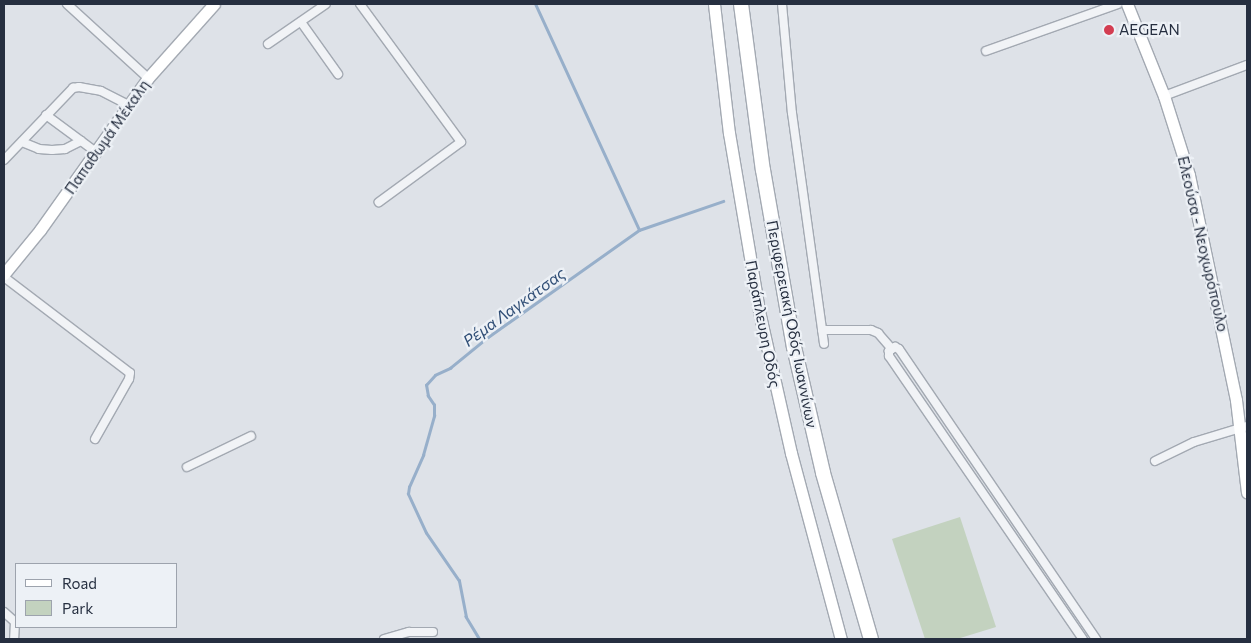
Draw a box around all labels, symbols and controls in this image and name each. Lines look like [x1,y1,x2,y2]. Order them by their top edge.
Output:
place label: AEGEAN [1119,21,1180,39]
marker: AEGEAN [1103,24,1115,36]
street label: Παπαθωμά Μέκαλη [61,76,153,198]
street label: Ελεούσα - Νεοχωρόπουλο [1174,154,1232,334]
street label: Περιφερειακή Οδός Ιωαννίνων [763,219,821,429]
street label: Παράπλευρη Οδός [742,259,784,389]
water label: Ρέμα Λαγκάτσας [459,263,569,351]
legend [15,563,178,628]
text: Road [62,574,97,592]
text: Park [62,599,93,617]

